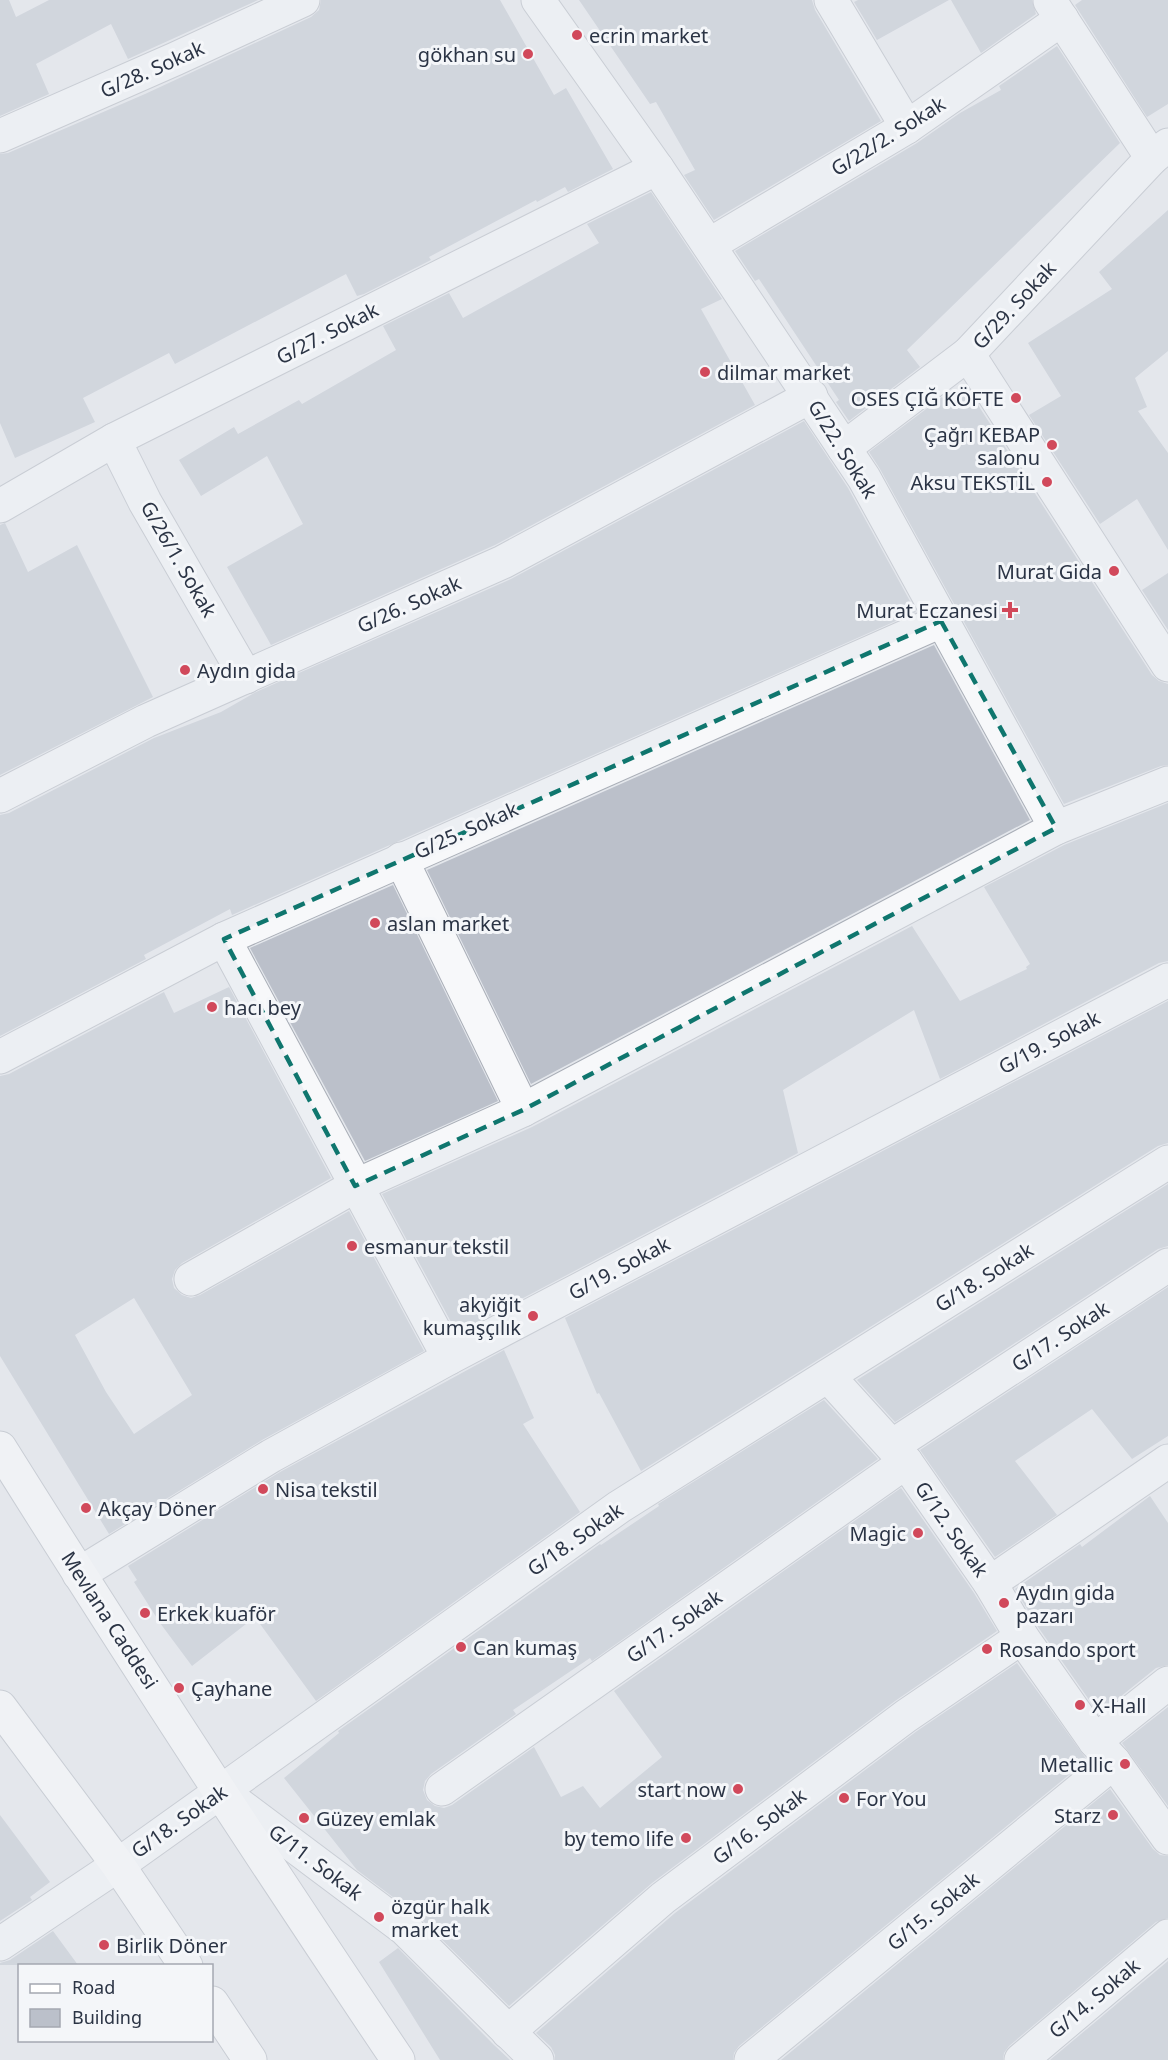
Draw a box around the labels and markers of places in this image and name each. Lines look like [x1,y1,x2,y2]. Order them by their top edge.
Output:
place label: ecrin market [589,22,708,49]
marker: ecrin market [570,28,584,42]
place label: gökhan su [418,41,516,68]
marker: gökhan su [521,47,535,61]
place label: dilmar market [717,359,850,386]
marker: dilmar market [698,365,712,379]
place label: OSES ÇIĞ KÖFTE [851,385,1004,412]
marker: OSES ÇIĞ KÖFTE [1009,391,1023,405]
place label: Çağrı KEBAP salonu [924,421,1040,471]
marker: Çağrı KEBAP salonu [1045,438,1059,452]
place label: Aksu TEKSTİL [910,469,1035,496]
marker: Aksu TEKSTİL [1040,475,1054,489]
place label: Murat Gida [997,558,1102,585]
marker: Murat Gida [1107,564,1121,578]
place label: Murat Eczanesi [856,597,998,624]
marker: Murat Eczanesi [1003,603,1017,617]
place label: Aydın gida [197,657,296,684]
marker: Aydın gida [178,663,192,677]
place label: aslan market [387,910,509,937]
marker: aslan market [368,916,382,930]
place label: hacı bey [224,994,302,1021]
marker: hacı bey [205,1000,219,1014]
place label: esmanur tekstil [364,1233,509,1260]
marker: esmanur tekstil [345,1239,359,1253]
place label: akyiğit kumaşçılık [423,1291,521,1341]
marker: akyiğit kumaşçılık [526,1309,540,1323]
place label: Nisa tekstil [275,1476,378,1503]
marker: Nisa tekstil [256,1482,270,1496]
place label: Akçay Döner [98,1495,216,1522]
marker: Akçay Döner [79,1501,93,1515]
place label: Magic [850,1520,906,1547]
marker: Magic [911,1526,925,1540]
place label: Aydın gida pazarı [1016,1579,1115,1629]
marker: Aydın gida pazarı [997,1596,1011,1610]
place label: Erkek kuaför [157,1600,276,1627]
marker: Erkek kuaför [138,1606,152,1620]
place label: Can kumaş [473,1634,577,1661]
place label: Rosando sport [999,1636,1136,1663]
marker: Can kumaş [454,1640,468,1654]
marker: Rosando sport [980,1642,994,1656]
place label: Çayhane [191,1675,272,1702]
marker: Çayhane [172,1681,186,1695]
place label: X-Hall [1092,1692,1147,1719]
marker: X-Hall [1073,1698,1087,1712]
place label: Metallic [1040,1751,1113,1778]
marker: Metallic [1118,1757,1132,1771]
place label: start now [638,1776,726,1803]
marker: start now [731,1782,745,1796]
place label: For You [856,1785,927,1812]
marker: For You [837,1791,851,1805]
place label: Starz [1054,1802,1101,1829]
place label: Güzey emlak [316,1805,436,1832]
marker: Starz [1106,1808,1120,1822]
marker: Güzey emlak [297,1811,311,1825]
place label: by temo life [564,1825,674,1852]
marker: by temo life [679,1831,693,1845]
place label: özgür halk market [391,1893,490,1943]
marker: özgür halk market [372,1910,386,1924]
place label: Birlik Döner [116,1932,227,1959]
marker: Birlik Döner [97,1938,111,1952]

